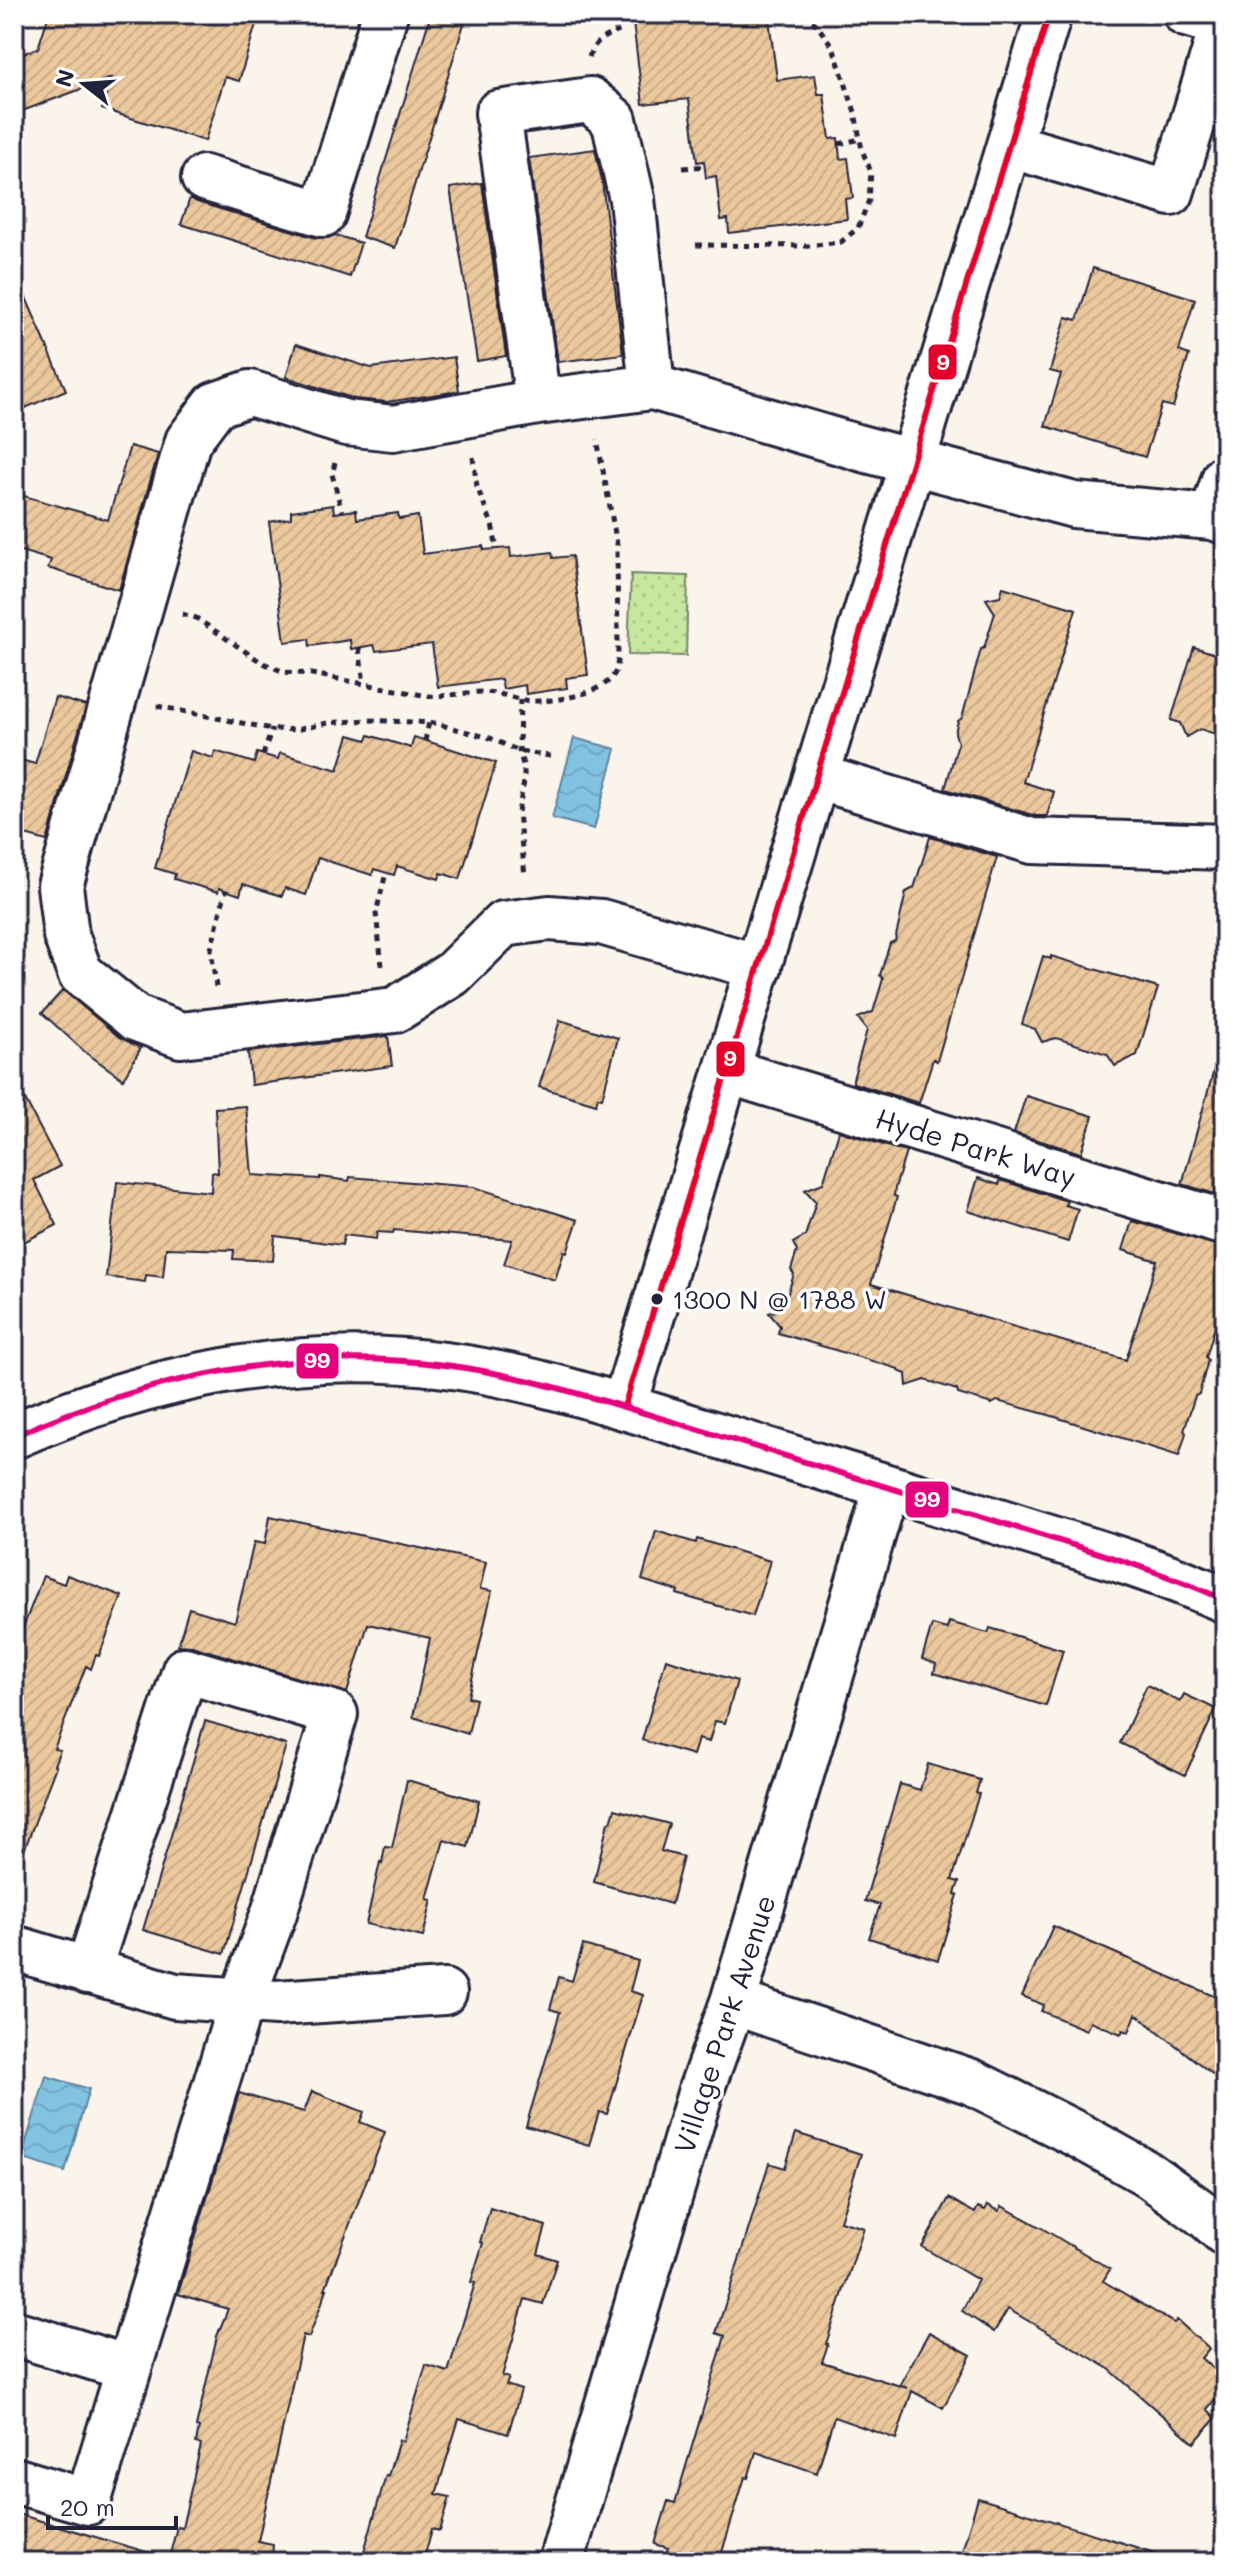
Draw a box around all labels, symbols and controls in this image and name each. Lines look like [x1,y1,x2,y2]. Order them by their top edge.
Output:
north arrow [44,44,124,124]
text: N [48,66,81,90]
line badge: 9 [927,343,958,381]
text: 9 [936,347,950,376]
line badge: 9 [715,1040,746,1078]
text: 9 [723,1043,737,1072]
street label: Hyde Park Way [871,1099,1081,1195]
place label: 1300 N @ 1788 W [672,1282,887,1316]
marker: 1300 N @ 1788 W [649,1291,665,1307]
line badge: 99 [295,1342,340,1380]
text: 99 [304,1345,330,1374]
line badge: 99 [904,1480,950,1519]
text: 99 [914,1484,940,1513]
street label: Village Park Avenue [665,1890,783,2158]
scale bar [48,2480,176,2530]
text: 20 m [60,2491,115,2522]

